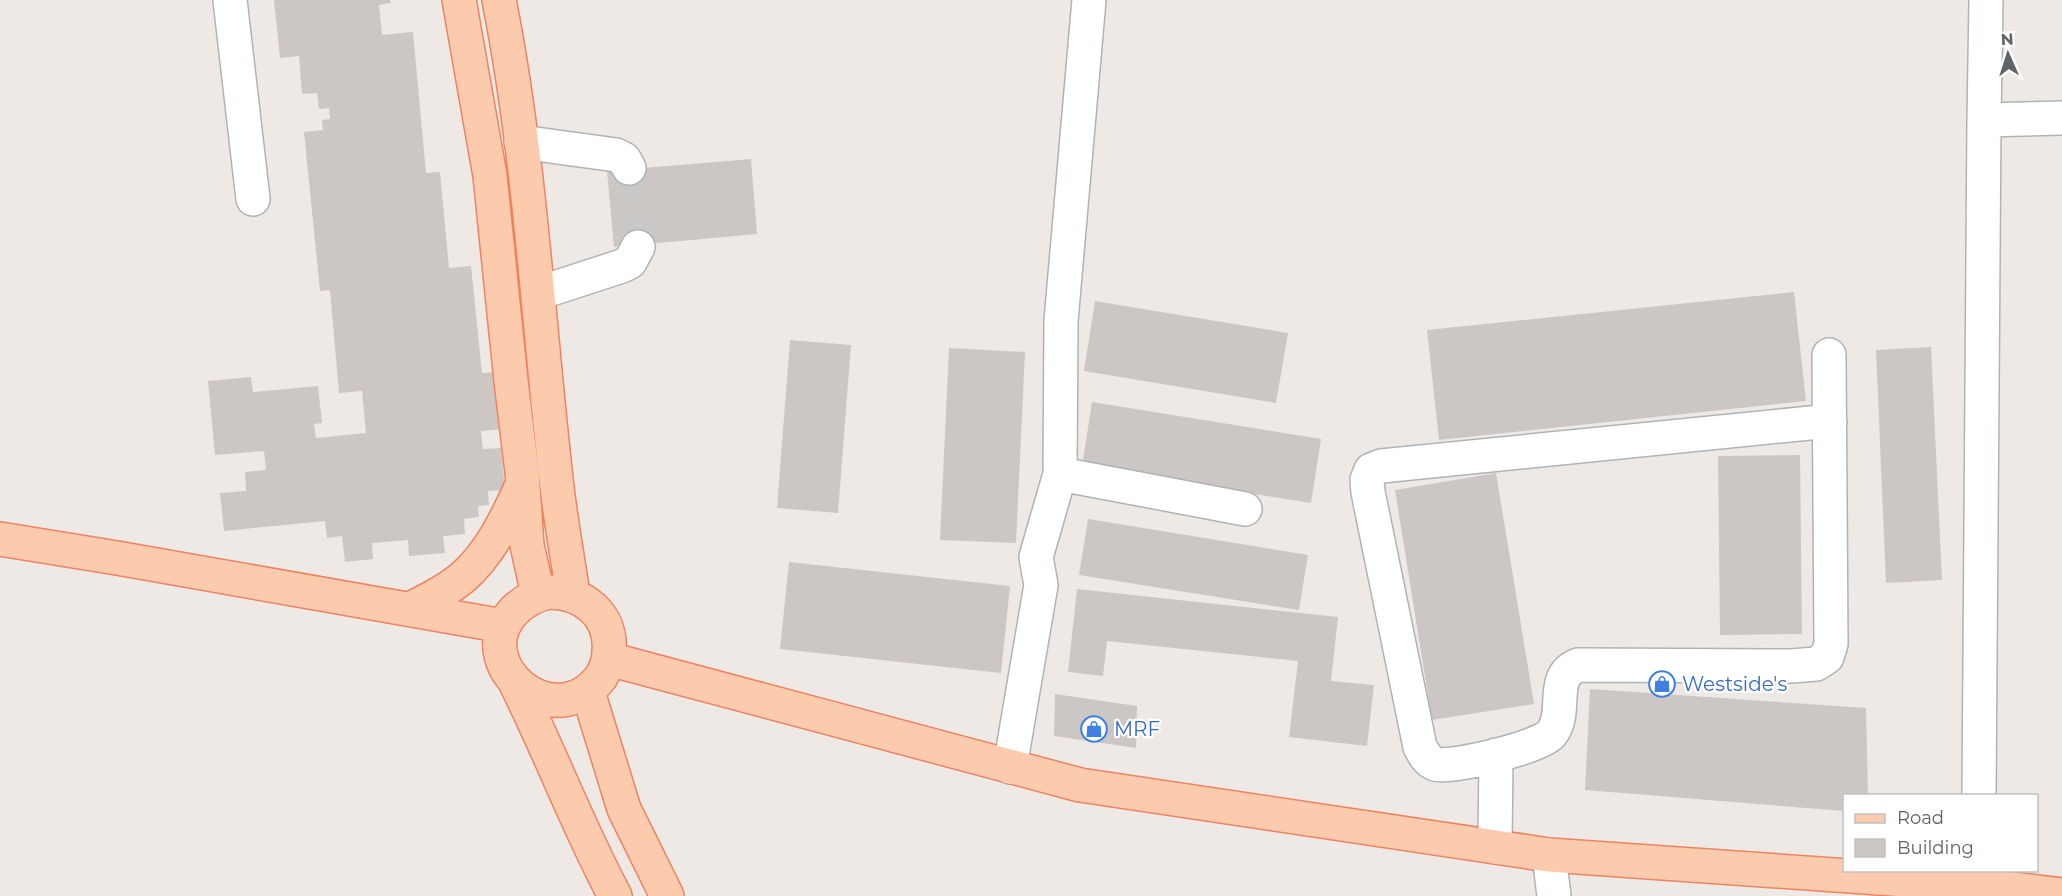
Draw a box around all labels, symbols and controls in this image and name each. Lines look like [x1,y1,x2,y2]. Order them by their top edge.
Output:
north arrow [1978,24,2038,84]
text: N [2000,30,2014,49]
shop icon: Westside's [1647,669,1677,699]
place label: Westside's [1682,672,1787,696]
shop icon: MRF [1079,714,1109,744]
place label: MRF [1114,717,1160,741]
legend [1843,794,2038,872]
text: Road [1897,807,1944,829]
text: Building [1897,837,1974,859]

